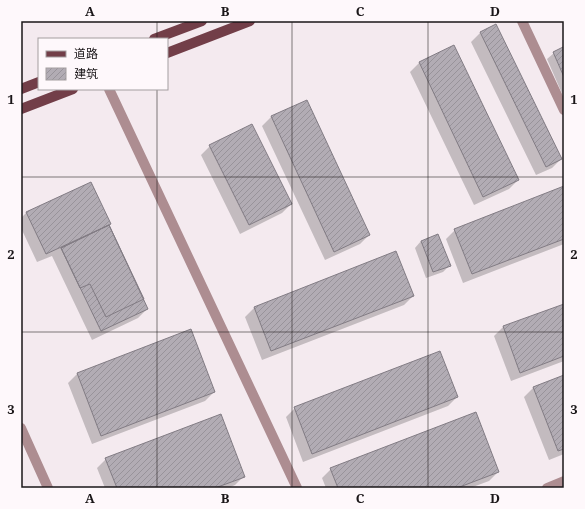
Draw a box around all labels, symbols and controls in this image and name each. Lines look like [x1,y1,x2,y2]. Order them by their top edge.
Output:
text: A [85,2,95,20]
text: B [221,2,230,20]
text: C [356,2,365,20]
text: D [490,2,500,20]
legend [38,38,168,90]
text: 道路 [74,45,98,62]
text: 建筑 [74,65,98,82]
text: 1 [7,90,15,108]
text: 1 [570,90,578,108]
text: 2 [7,245,15,263]
text: 2 [570,245,578,263]
text: 3 [7,400,15,418]
text: 3 [570,400,578,418]
text: A [85,489,95,507]
text: B [221,489,230,507]
text: C [356,489,365,507]
text: D [490,489,500,507]

